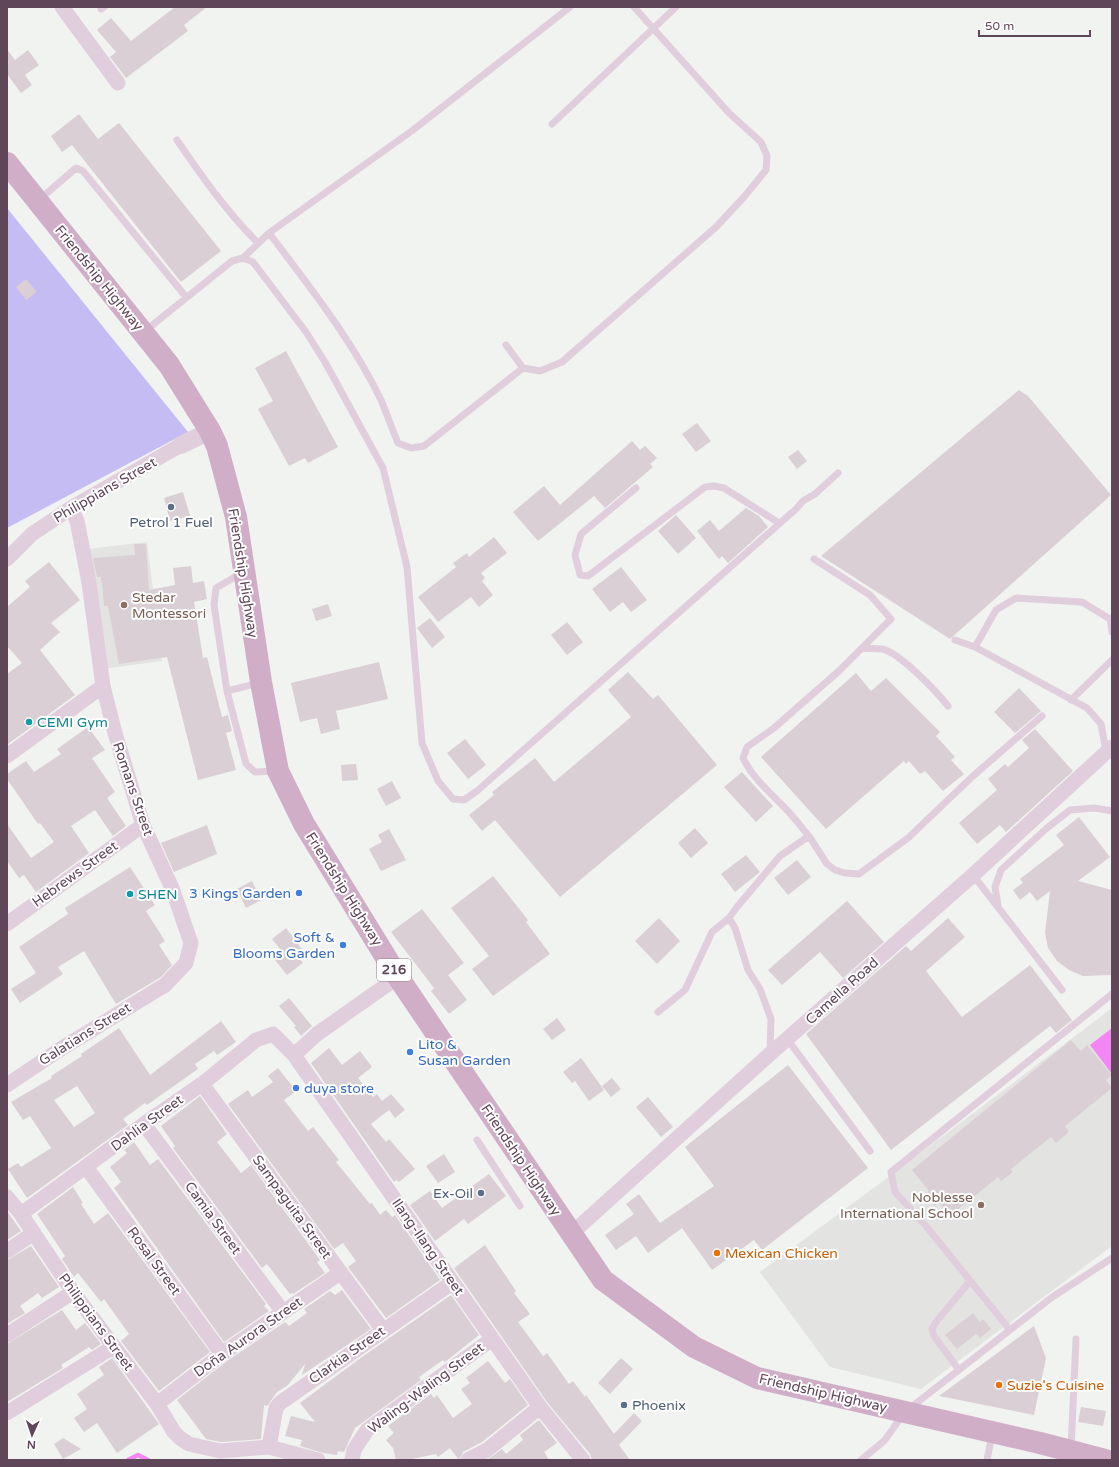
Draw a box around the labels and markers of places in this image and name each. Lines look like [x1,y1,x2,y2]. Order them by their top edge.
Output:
marker: Petrol 1 Fuel [166,502,176,512]
place label: Petrol 1 Fuel [129,514,213,531]
place label: Stedar Montessori [132,589,206,622]
marker: Stedar Montessori [119,600,129,610]
place label: CEMI Gym [37,714,108,731]
marker: CEMI Gym [24,717,34,727]
place label: 3 Kings Garden [189,885,291,902]
place label: SHEN [138,886,177,903]
marker: 3 Kings Garden [294,888,304,898]
marker: SHEN [125,889,135,899]
place label: Soft & Blooms Garden [233,929,335,962]
marker: Soft & Blooms Garden [338,940,348,950]
place label: Lito & Susan Garden [418,1036,511,1069]
marker: Lito & Susan Garden [405,1047,415,1057]
place label: duya store [304,1080,374,1097]
marker: duya store [291,1083,301,1093]
place label: Ex-Oil [433,1185,473,1202]
marker: Ex-Oil [476,1188,486,1198]
place label: Noblesse International School [840,1189,973,1222]
marker: Noblesse International School [976,1200,986,1210]
place label: Mexican Chicken [725,1245,838,1262]
marker: Mexican Chicken [712,1248,722,1258]
place label: Suzie's Cuisine [1007,1377,1104,1394]
marker: Suzie's Cuisine [994,1380,1004,1390]
place label: Phoenix [632,1397,686,1414]
marker: Phoenix [619,1400,629,1410]

